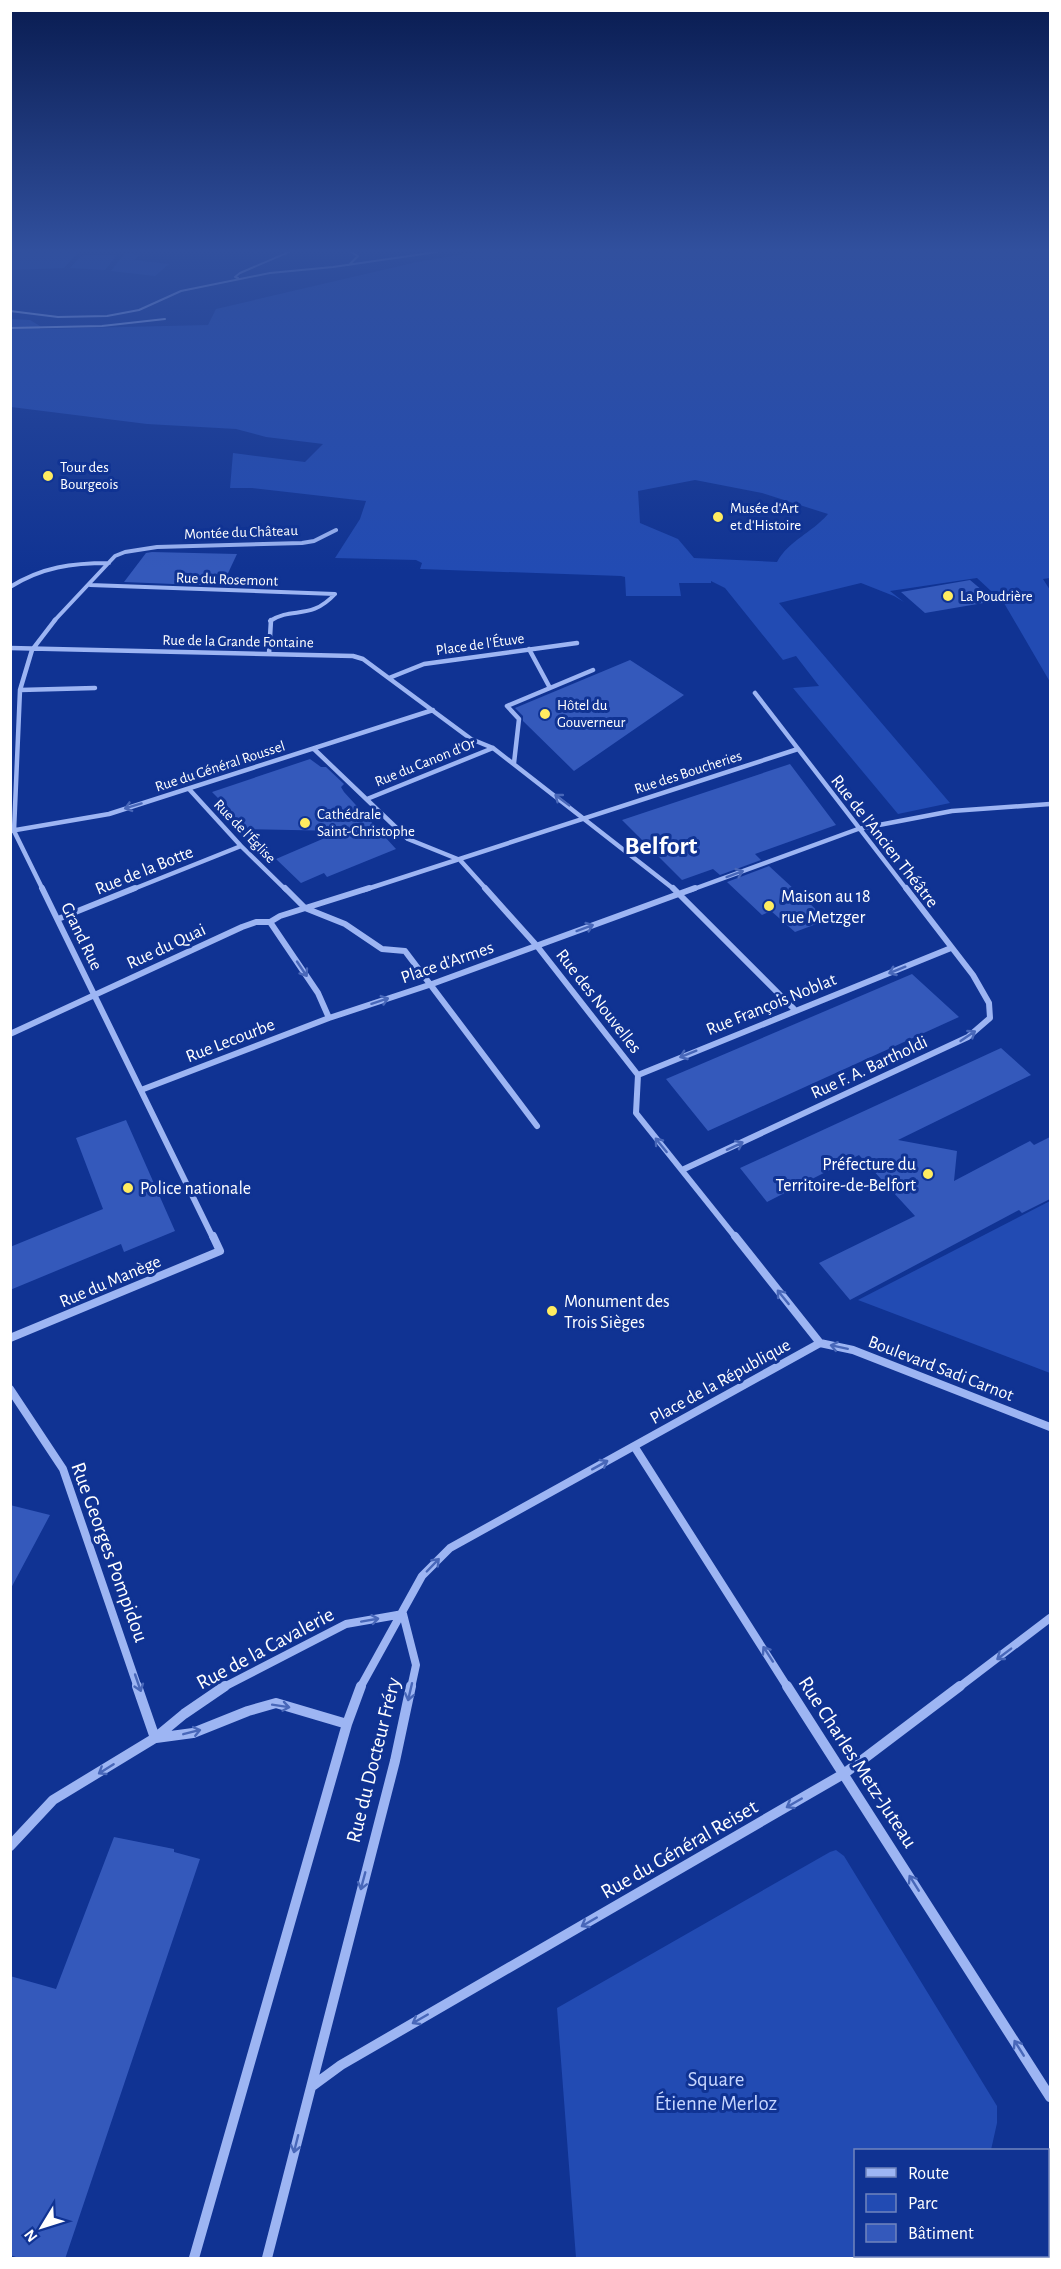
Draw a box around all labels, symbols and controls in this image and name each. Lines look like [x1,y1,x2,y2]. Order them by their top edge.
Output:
place label: Tour des Bourgeois [60,460,118,492]
marker: Tour des Bourgeois [41,469,55,483]
place label: Musée d'Art et d'Histoire [730,501,801,533]
marker: Musée d'Art et d'Histoire [711,510,725,524]
street label: Montée du Château [184,523,299,542]
street label: Rue du Rosemont [176,570,279,589]
marker: La Poudrière [941,589,955,603]
place label: La Poudrière [960,589,1033,604]
street label: Place de l'Étuve [435,629,525,658]
street label: Rue de la Grande Fontaine [162,633,314,650]
place label: Hôtel du Gouverneur [557,698,626,730]
marker: Hôtel du Gouverneur [538,707,552,721]
street label: Rue du Canon d'Or [373,735,478,789]
street label: Rue du Général Roussel [153,738,287,795]
street label: Rue des Boucheries [633,748,744,797]
street label: Rue de l'Ancien Théâtre [827,772,941,911]
one-way arrow [555,794,571,807]
street label: Rue de l'Église [211,795,280,866]
one-way arrow [124,801,143,812]
place label: Cathédrale Saint-Christophe [317,807,415,839]
marker: Cathédrale Saint-Christophe [298,816,312,830]
district label: Belfort [625,833,698,859]
street label: Rue de la Botte [93,843,196,899]
one-way arrow [725,868,744,879]
place label: Maison au 18 rue Metzger [781,888,870,927]
marker: Maison au 18 rue Metzger [762,899,776,913]
street label: Grand Rue [57,900,105,973]
street label: Rue du Quai [124,921,209,973]
one-way arrow [575,922,594,933]
street label: Place d'Armes [399,939,496,987]
street label: Rue des Nouvelles [552,946,644,1057]
one-way arrow [296,960,308,977]
one-way arrow [888,965,906,976]
street label: Rue François Noblat [704,971,839,1039]
one-way arrow [370,995,389,1006]
street label: Rue Lecourbe [183,1016,277,1066]
one-way arrow [959,1029,976,1041]
street label: Rue F. A. Bartholdi [808,1033,930,1103]
one-way arrow [680,1049,698,1060]
one-way arrow [655,1137,668,1153]
one-way arrow [725,1139,743,1151]
place label: Préfecture du Territoire-de-Belfort [776,1156,916,1195]
marker: Préfecture du Territoire-de-Belfort [921,1167,935,1181]
place label: Police nationale [140,1180,251,1198]
marker: Police nationale [121,1181,135,1195]
street label: Rue du Manège [57,1253,164,1311]
one-way arrow [777,1289,790,1305]
place label: Monument des Trois Sièges [564,1293,670,1332]
marker: Monument des Trois Sièges [545,1304,559,1318]
street label: Boulevard Sadi Carnot [866,1333,1016,1405]
street label: Place de la République [647,1336,794,1428]
one-way arrow [830,1340,849,1352]
one-way arrow [590,1459,608,1470]
street label: Rue Georges Pompidou [67,1460,152,1645]
one-way arrow [426,1557,441,1572]
street label: Rue de la Cavalerie [193,1603,337,1694]
one-way arrow [360,1614,380,1625]
one-way arrow [761,1645,774,1662]
one-way arrow [996,1647,1012,1660]
one-way arrow [133,1673,144,1692]
street label: Rue Charles Metz-Juteau [794,1673,921,1852]
street label: Rue du Docteur Fréry [343,1675,404,1845]
one-way arrow [404,1681,415,1701]
one-way arrow [271,1700,290,1711]
one-way arrow [182,1726,201,1738]
one-way arrow [98,1763,115,1775]
street label: Rue du Général Reiset [597,1796,762,1903]
one-way arrow [786,1797,803,1809]
one-way arrow [357,1871,369,1890]
one-way arrow [908,1875,920,1892]
one-way arrow [581,1916,598,1928]
one-way arrow [412,2013,429,2025]
one-way arrow [1013,2040,1025,2057]
park label: Square Étienne Merloz [655,2069,777,2114]
one-way arrow [290,2134,301,2153]
legend [854,2149,1049,2257]
text: Route [908,2165,949,2183]
text: Parc [908,2195,938,2213]
north arrow [12,2197,72,2257]
text: Bâtiment [908,2225,974,2243]
text: N [21,2226,41,2245]

